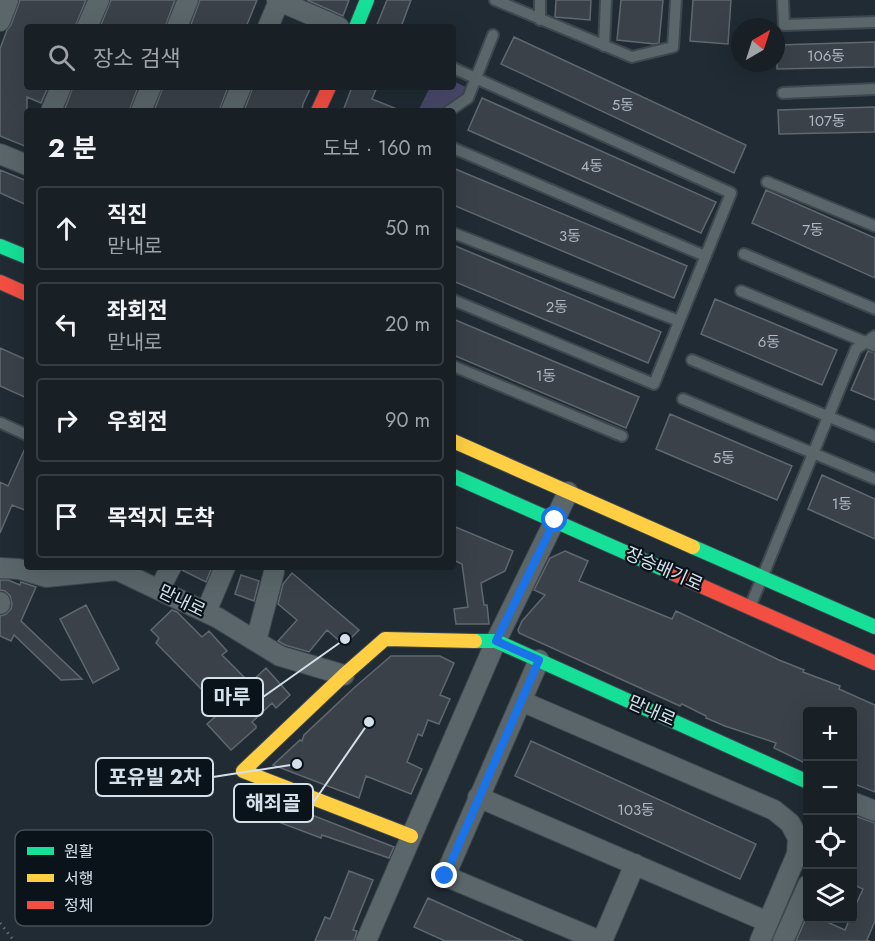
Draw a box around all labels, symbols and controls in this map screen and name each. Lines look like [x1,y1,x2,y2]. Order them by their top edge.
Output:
north arrow [731,18,785,72]
search box [24,24,456,90]
icon: search [45,41,78,74]
text: 장소 검색 [93,42,181,74]
house number: 106동 [807,45,845,67]
house number: 5동 [612,94,634,116]
house number: 107동 [808,110,846,132]
text: 2 분 [48,129,97,167]
text: 도보 · 160 m [323,134,432,163]
house number: 4동 [581,155,603,177]
text: 직진 [107,198,147,230]
icon: ahead [50,212,83,245]
text: 50 m [385,214,430,243]
house number: 7동 [802,219,824,241]
house number: 3동 [559,225,581,247]
text: 맏내로 [107,232,162,261]
text: 좌회전 [107,294,168,326]
house number: 2동 [546,296,568,318]
icon: left [50,308,83,341]
text: 20 m [385,310,430,339]
text: 맏내로 [107,328,162,357]
house number: 6동 [758,331,780,353]
house number: 1동 [536,365,556,387]
icon: right [50,404,83,437]
text: 우회전 [107,405,168,437]
text: 90 m [385,406,430,435]
house number: 5동 [713,447,735,469]
house number: 1동 [832,493,852,515]
icon: arrive [50,500,83,533]
text: 목적지 도착 [107,501,215,533]
route start [541,506,567,532]
street label: 장승배기로 [621,540,707,598]
street label: 맏내로 [154,578,210,624]
callout: 마루 [202,678,263,716]
text: 마루 [214,683,250,712]
street label: 맏내로 [624,689,680,733]
map controls [803,707,857,923]
button: + [803,707,857,761]
callout: 포유빌 2차 [96,758,213,796]
button: − [803,761,857,815]
text: 포유빌 2차 [109,763,202,792]
callout: 해죄골 [234,784,313,822]
text: 해죄골 [245,789,301,818]
house number: 103동 [617,799,655,821]
button: locate [803,815,857,869]
legend [15,830,213,926]
text: 원활 [64,840,94,863]
route end [431,862,457,888]
text: 서행 [64,867,93,890]
button: layers [803,869,857,923]
text: 정체 [64,894,93,917]

